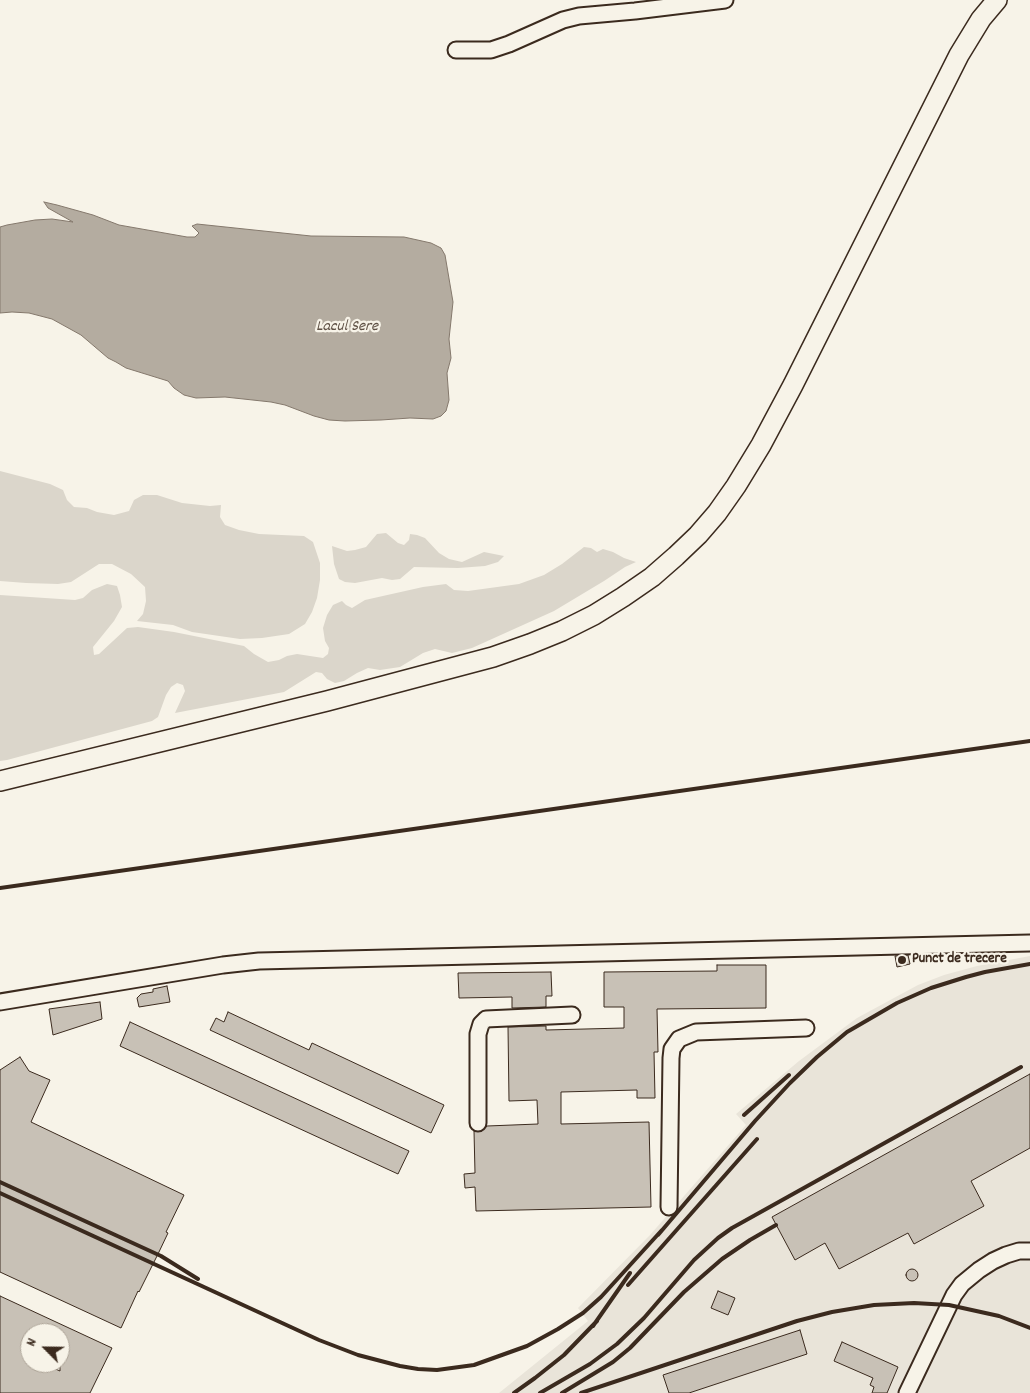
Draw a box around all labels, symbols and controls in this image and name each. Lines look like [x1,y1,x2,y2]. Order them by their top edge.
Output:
water label: Lacul Sere [316,318,378,338]
place label: Punct de trecere [912,951,1007,969]
marker: Punct de trecere [896,954,908,966]
north arrow [20,1323,70,1373]
text: N [22,1335,43,1350]

